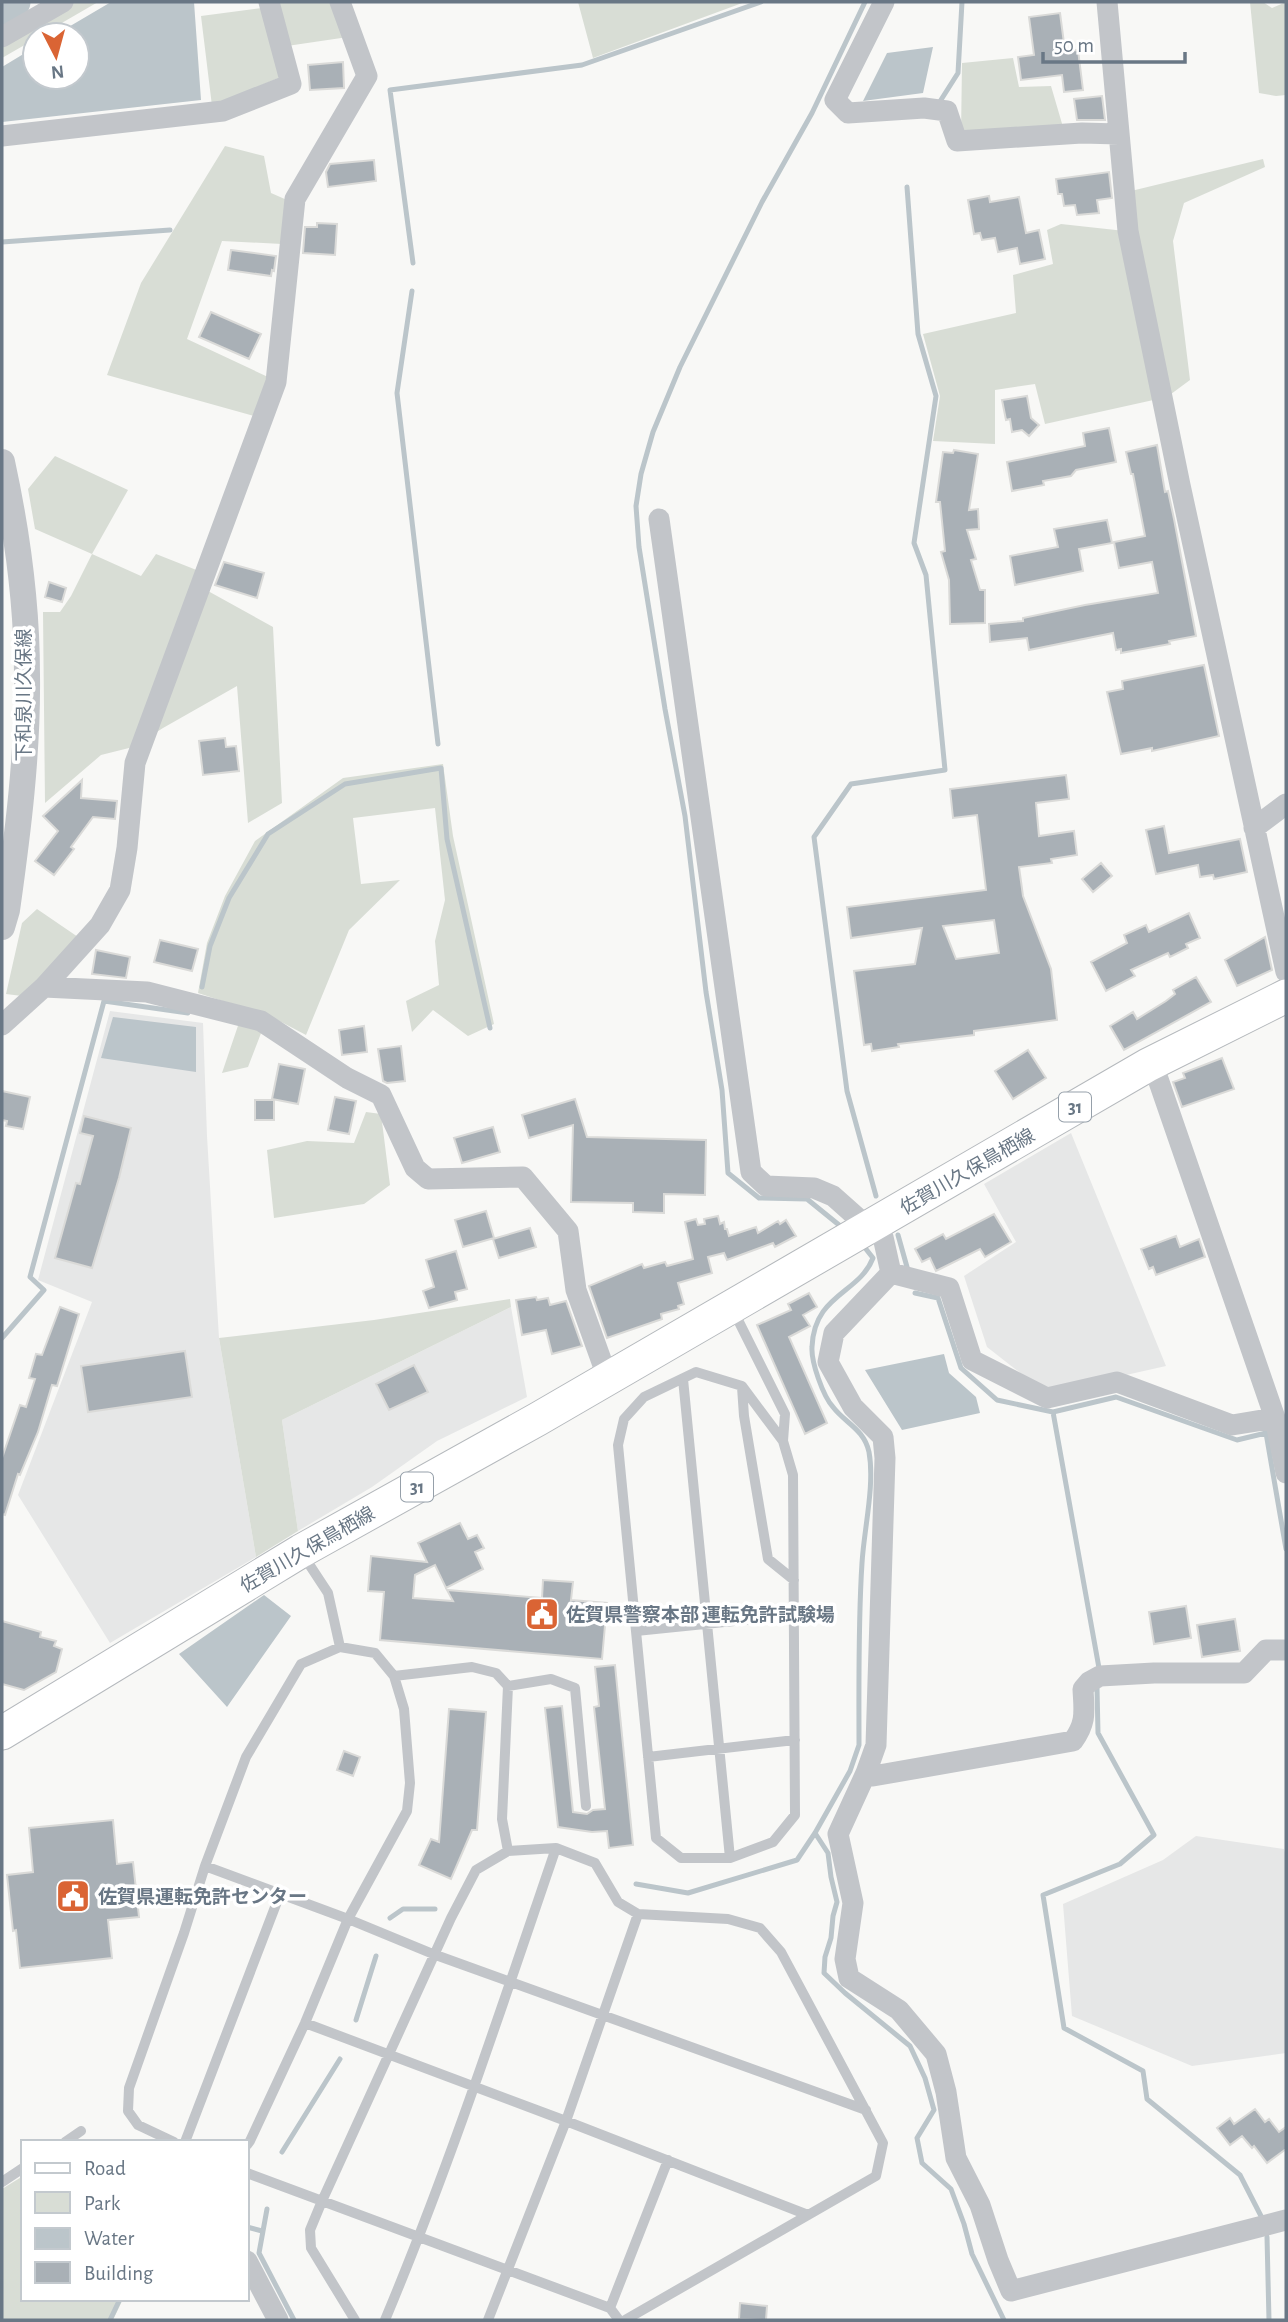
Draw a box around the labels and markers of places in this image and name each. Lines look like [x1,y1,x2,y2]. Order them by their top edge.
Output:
public building icon: 佐賀県警察本部 運転免許試験場 [523,1595,561,1633]
place label: 佐賀県警察本部 運転免許試験場 [566,1604,835,1625]
public building icon: 佐賀県運転免許センター [54,1877,92,1915]
place label: 佐賀県運転免許センター [98,1886,307,1907]

